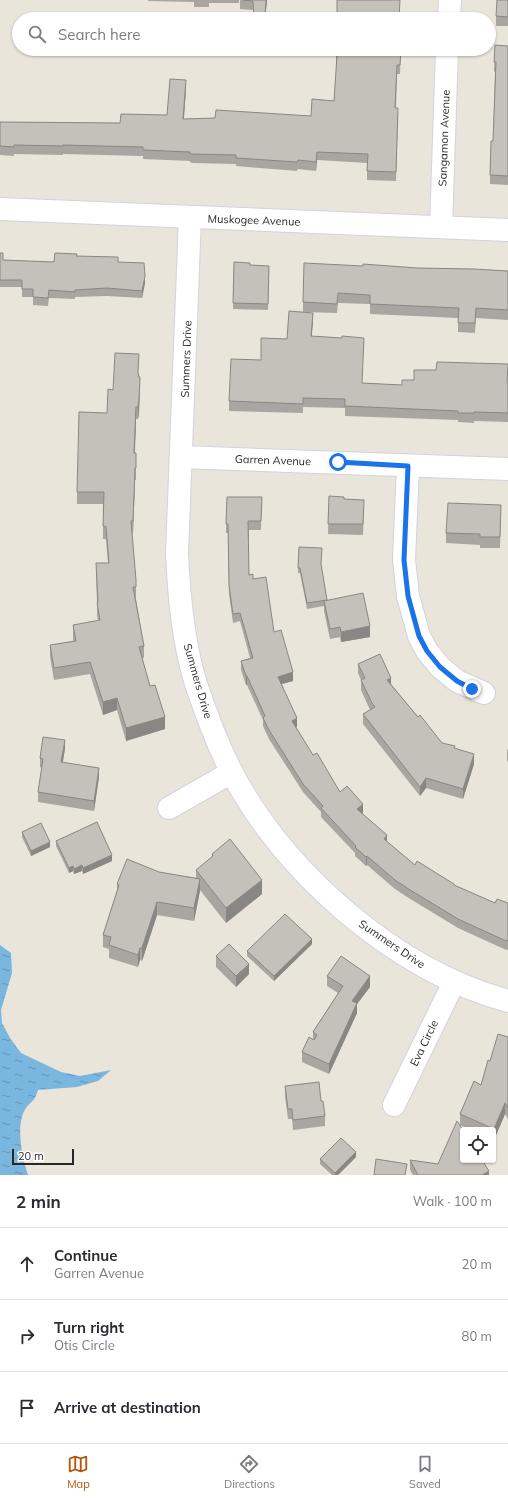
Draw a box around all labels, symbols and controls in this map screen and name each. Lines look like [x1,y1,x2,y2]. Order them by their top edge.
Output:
search box [12,12,496,56]
icon: search [26,23,48,45]
text: Search here [58,25,140,44]
street label: Sangamon Avenue [435,89,453,187]
street label: Muskogee Avenue [207,211,301,229]
street label: Summers Drive [178,320,194,398]
street label: Garren Avenue [235,452,311,468]
route start [329,453,347,471]
street label: Summers Drive [181,642,215,720]
route end [463,680,481,698]
street label: Summers Drive [356,917,428,971]
street label: Eva Circle [407,1018,441,1068]
map controls [460,1127,496,1163]
button: locate [460,1127,496,1163]
scale bar [12,1147,74,1166]
text: 20 m [18,1149,44,1163]
text: 2 min [16,1191,61,1212]
text: Walk · 100 m [413,1193,492,1209]
text: Continue [54,1246,117,1265]
icon: ahead [16,1253,38,1275]
text: 20 m [462,1256,492,1272]
text: Garren Avenue [54,1265,144,1281]
text: Turn right [54,1318,124,1337]
icon: right [16,1325,38,1347]
text: 80 m [462,1328,492,1344]
text: Otis Circle [54,1337,115,1353]
icon: arrive [16,1397,38,1419]
text: Arrive at destination [54,1398,201,1417]
tab: Map [67,1453,90,1491]
tab: Directions [224,1453,275,1491]
tab: Saved [409,1453,441,1491]

